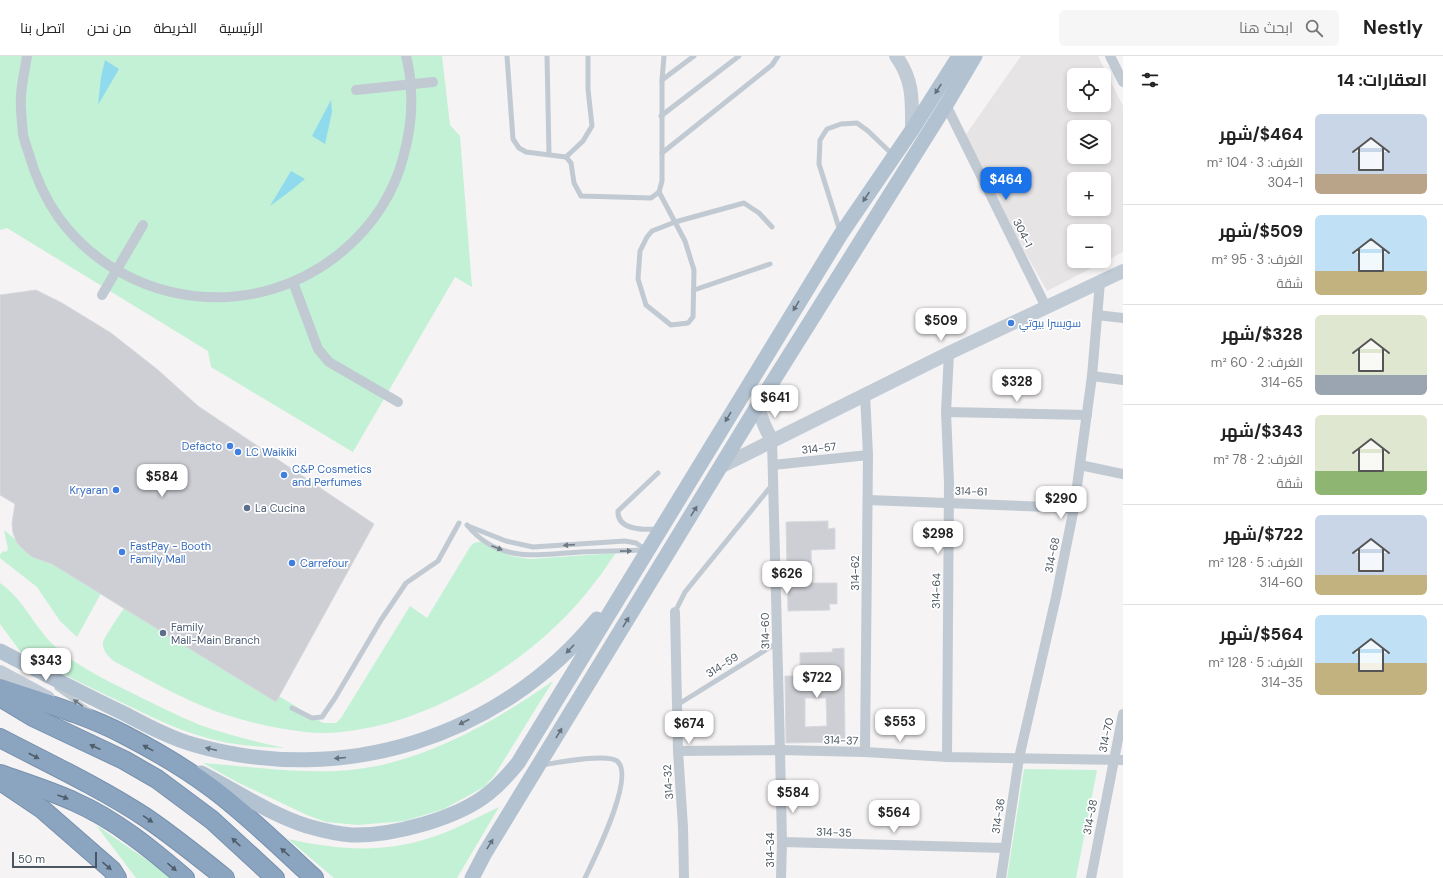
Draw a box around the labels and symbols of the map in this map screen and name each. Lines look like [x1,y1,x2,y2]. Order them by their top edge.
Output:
one-way arrow [935,83,942,95]
pin: $464 [982,167,1030,201]
one-way arrow [862,192,870,202]
street label: 304-1 [1010,216,1036,250]
one-way arrow [793,300,800,312]
pin: $509 [917,308,965,342]
place label: سويسرا بيوتي [1019,316,1081,332]
marker: سويسرا بيوتي [1006,318,1016,328]
pin: $328 [993,369,1041,403]
pin: $641 [751,385,799,419]
one-way arrow [725,411,732,423]
place label: Defacto [182,439,222,453]
street label: 314-57 [801,439,837,457]
marker: Defacto [225,441,235,451]
place label: LC Waikiki [246,445,297,459]
marker: LC Waikiki [233,447,243,457]
place label: C&P Cosmetics and Perfumes [292,462,372,489]
pin: $584 [138,464,186,498]
marker: C&P Cosmetics and Perfumes [279,470,289,480]
place label: Kryaran [69,483,108,497]
street label: 314-61 [954,483,988,499]
marker: Kryaran [111,485,121,495]
pin: $290 [1037,486,1085,520]
place label: La Cucina [255,501,305,515]
marker: La Cucina [242,503,252,513]
one-way arrow [690,506,698,516]
pin: $298 [914,521,962,555]
street label: 314-68 [1041,536,1063,574]
place label: FastPay - Booth Family Mall [130,539,211,566]
one-way arrow [563,541,575,548]
one-way arrow [492,546,504,552]
marker: FastPay - Booth Family Mall [117,547,127,557]
one-way arrow [620,547,632,554]
street label: 314-62 [848,555,862,591]
place label: Carrefour [300,556,348,570]
marker: Carrefour [287,558,297,568]
pin: $626 [763,561,811,595]
street label: 314-64 [929,573,943,609]
street label: 314-60 [758,612,772,650]
one-way arrow [622,617,630,627]
place label: Family Mall-Main Branch [171,620,260,647]
marker: Family Mall-Main Branch [158,628,168,638]
one-way arrow [565,644,575,654]
pin: $343 [22,648,70,682]
street label: 314-59 [703,650,741,680]
pin: $722 [793,665,841,699]
one-way arrow [73,699,84,707]
pin: $553 [876,709,924,743]
pin: $674 [665,711,713,745]
street label: 314-70 [1096,716,1116,754]
one-way arrow [458,719,470,726]
one-way arrow [555,727,562,739]
street label: 314-37 [823,732,859,748]
one-way arrow [89,744,100,750]
one-way arrow [143,744,154,751]
one-way arrow [205,746,217,752]
one-way arrow [29,753,40,759]
one-way arrow [334,755,346,762]
street label: 314-32 [660,764,676,800]
pin: $584 [769,780,817,814]
one-way arrow [57,795,69,801]
street label: 314-36 [988,797,1008,835]
street label: 314-38 [1080,798,1100,836]
pin: $564 [870,800,918,834]
one-way arrow [142,816,154,823]
street label: 314-35 [816,824,852,840]
street label: 314-34 [763,832,777,868]
one-way arrow [231,837,241,847]
one-way arrow [487,838,494,850]
one-way arrow [280,847,290,856]
scale bar [12,850,97,869]
one-way arrow [102,861,112,870]
one-way arrow [166,862,177,871]

